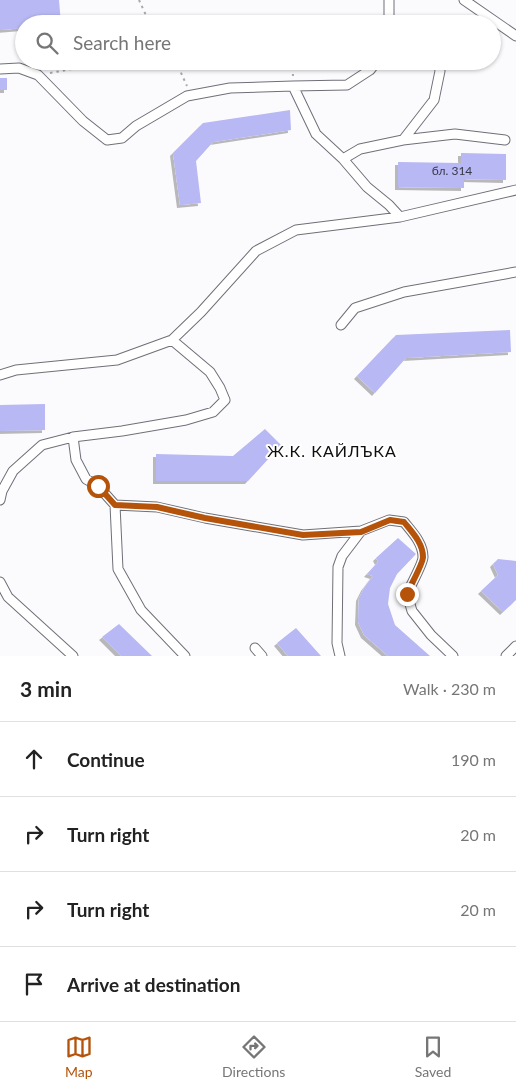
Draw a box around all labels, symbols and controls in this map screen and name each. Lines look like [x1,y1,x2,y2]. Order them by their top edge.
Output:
search box [15,15,501,70]
icon: search [33,29,61,57]
text: Search here [73,31,171,54]
house number: бл. 314 [432,163,472,178]
district label: Ж.К. КАЙЛЪКА [267,441,397,460]
route start [87,475,110,498]
route end [396,583,419,606]
text: 3 min [20,676,72,701]
text: Walk · 230 m [403,679,496,698]
icon: ahead [20,745,48,773]
text: Continue [67,748,145,771]
text: 190 m [451,750,496,769]
icon: right [20,820,48,848]
text: Turn right [67,823,149,846]
text: 20 m [460,825,496,844]
icon: right [20,895,48,923]
text: Turn right [67,898,149,921]
text: 20 m [460,900,496,919]
icon: arrive [20,970,48,998]
text: Arrive at destination [67,973,240,996]
tab: Map [65,1033,93,1080]
tab: Directions [222,1033,285,1080]
tab: Saved [415,1033,451,1080]

